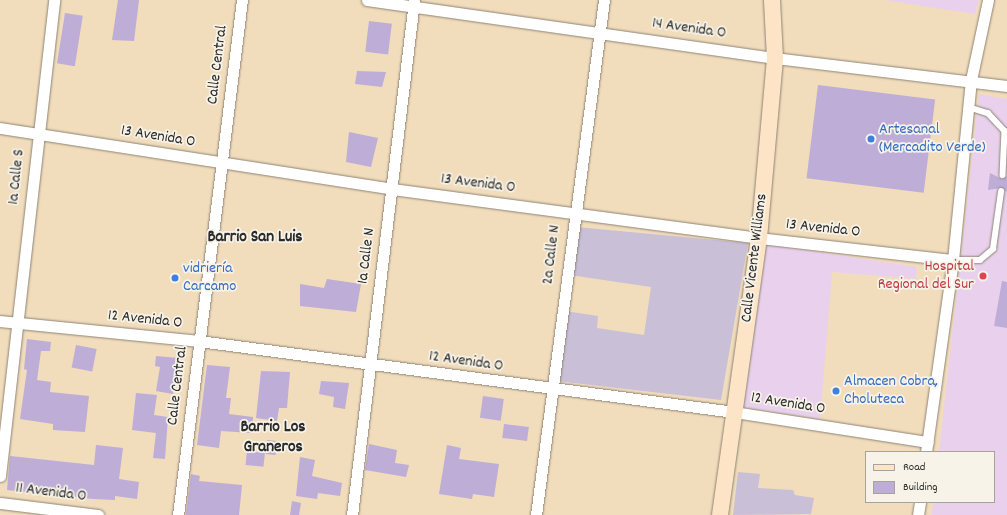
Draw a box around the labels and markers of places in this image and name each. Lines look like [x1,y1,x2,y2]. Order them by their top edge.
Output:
place label: Artesanal (Mercadito Verde) [879,120,986,158]
marker: Artesanal (Mercadito Verde) [866,134,876,144]
place label: Hospital Regional del Sur [878,257,974,295]
place label: vidriería Carcamo [183,259,236,297]
marker: Hospital Regional del Sur [977,270,989,282]
marker: vidriería Carcamo [170,273,180,283]
place label: Almacen Cobra, Choluteca [844,372,938,410]
marker: Almacen Cobra, Choluteca [831,386,841,396]

